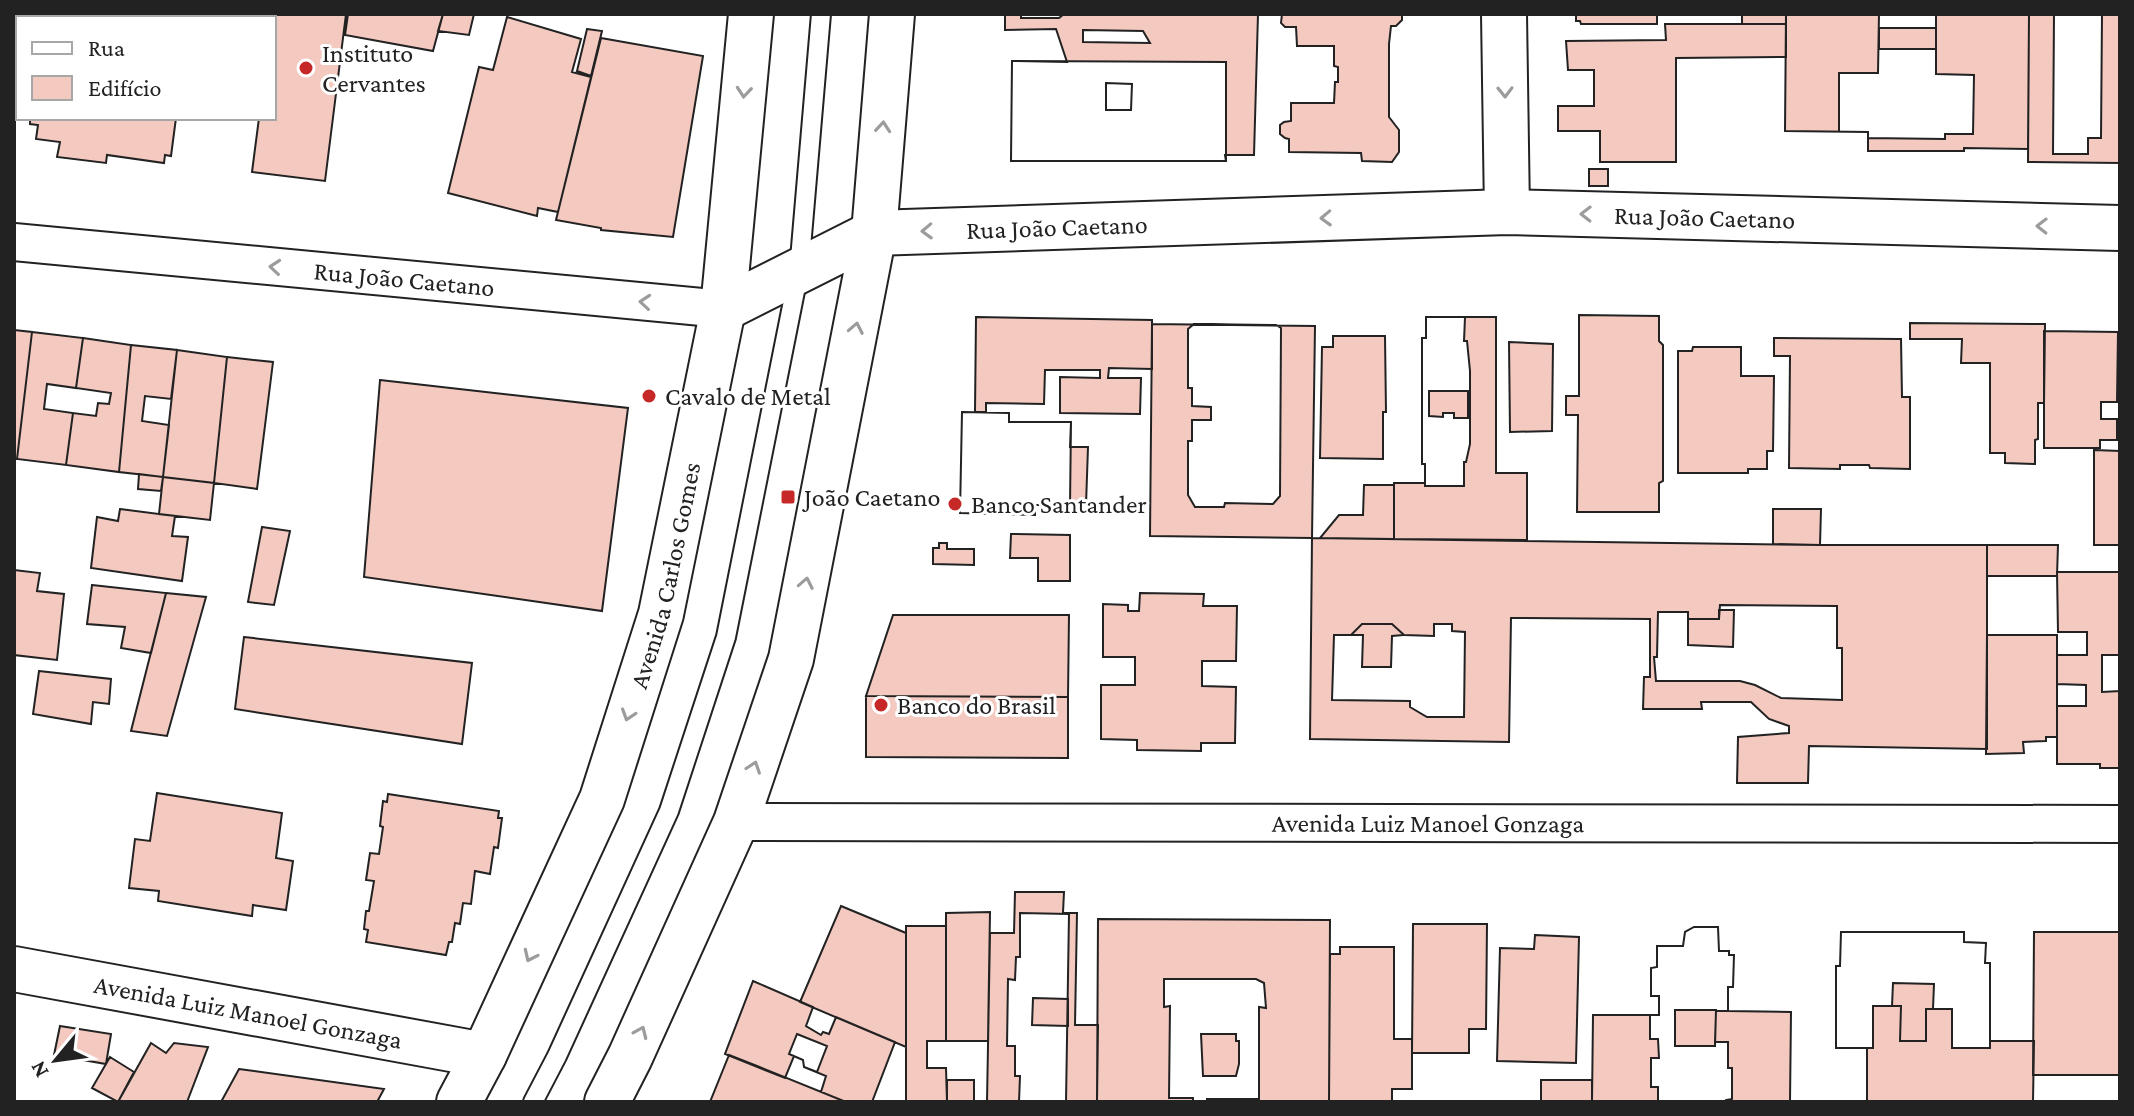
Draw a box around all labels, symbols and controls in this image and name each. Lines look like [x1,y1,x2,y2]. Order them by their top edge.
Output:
legend [16,16,276,120]
text: Rua [88,34,125,61]
place label: Instituto Cervantes [322,39,426,98]
marker: Instituto Cervantes [297,59,315,77]
text: Edifício [88,74,161,101]
one-way arrow [735,86,752,99]
one-way arrow [1496,86,1514,99]
one-way arrow [874,121,891,134]
street label: Rua João Caetano [1613,201,1796,235]
one-way arrow [1579,206,1592,223]
street label: Rua João Caetano [966,210,1148,245]
one-way arrow [1319,210,1332,227]
one-way arrow [2035,217,2048,234]
one-way arrow [920,223,932,240]
street label: Rua João Caetano [313,256,496,302]
one-way arrow [268,258,281,275]
one-way arrow [638,293,651,310]
one-way arrow [847,321,864,335]
place label: Cavalo de Metal [665,382,831,411]
marker: Cavalo de Metal [640,387,658,405]
street label: Avenida Carlos Gomes [624,460,707,692]
place label: João Caetano [802,483,940,512]
marker: João Caetano [779,488,797,506]
place label: Banco Santander [971,490,1147,519]
marker: Banco Santander [946,495,964,513]
one-way arrow [796,576,813,589]
place label: Banco do Brasil [897,691,1056,720]
marker: Banco do Brasil [872,696,890,714]
one-way arrow [622,708,638,722]
one-way arrow [745,761,761,775]
street label: Avenida Luiz Manoel Gonzaga [1272,809,1584,838]
one-way arrow [523,947,539,962]
street label: Avenida Luiz Manoel Gonzaga [92,970,404,1055]
north arrow [16,1020,96,1100]
one-way arrow [631,1026,647,1040]
text: N [24,1057,54,1082]

